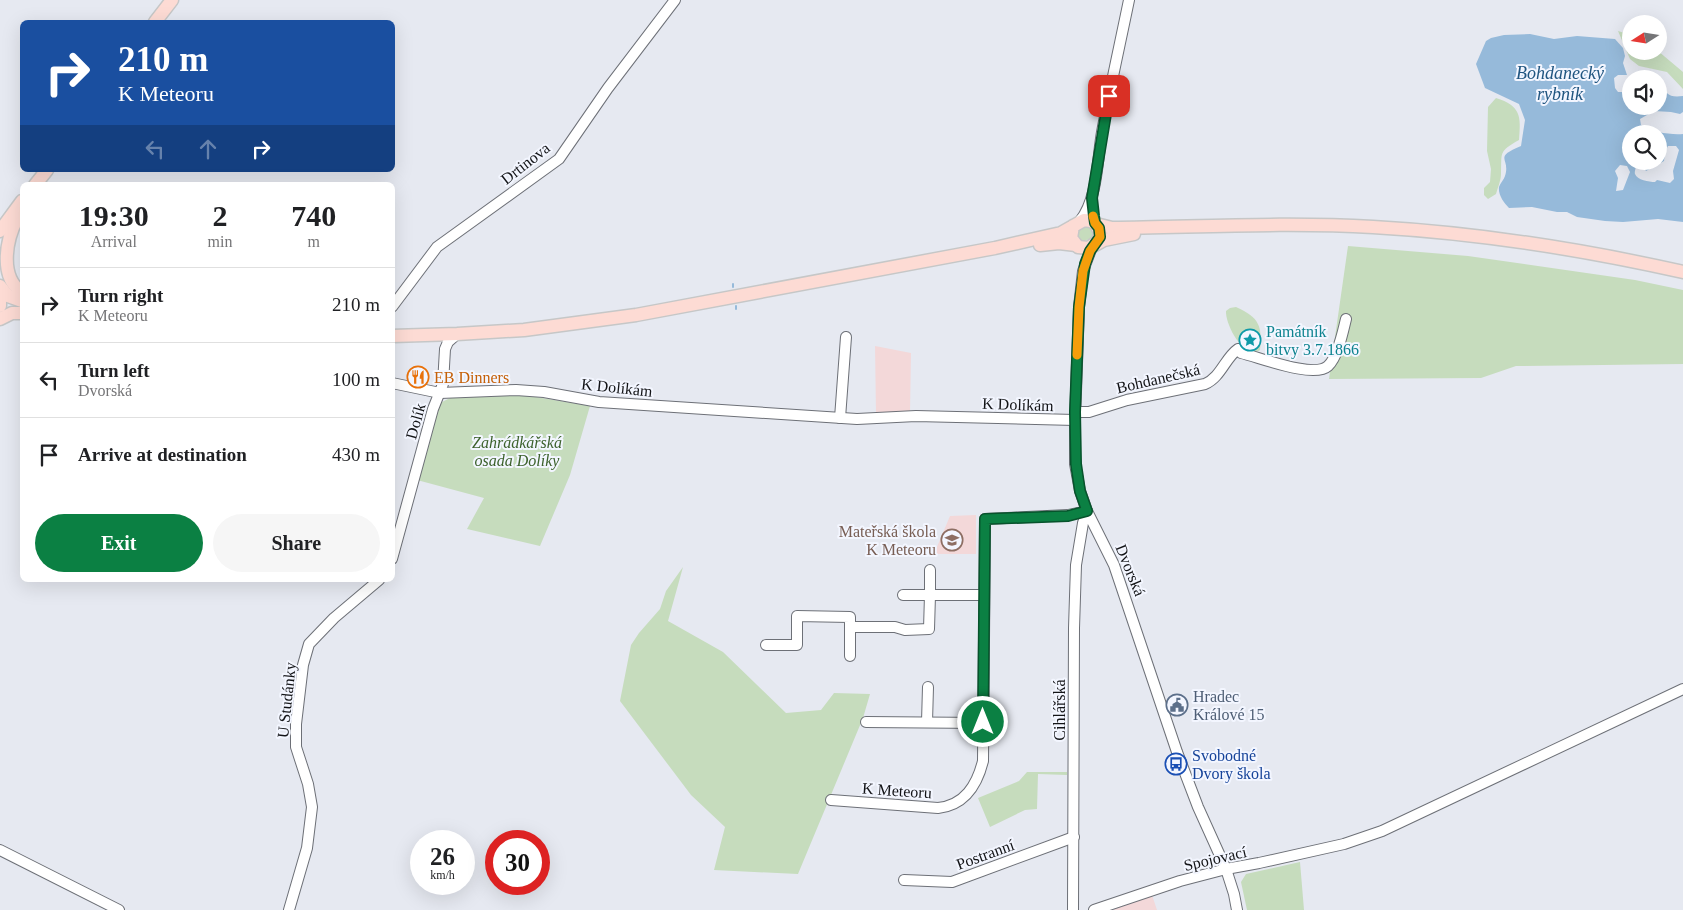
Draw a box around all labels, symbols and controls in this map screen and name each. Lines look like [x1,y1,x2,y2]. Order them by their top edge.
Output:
north arrow [1622,15,1668,60]
map controls [1622,15,1667,170]
icon: right [35,40,100,105]
text: 210 m [118,40,208,79]
water label: Bohdanecký rybník [1516,63,1604,104]
button: sound [1622,70,1667,115]
pin [1088,75,1130,117]
text: K Meteoru [118,81,214,106]
icon: arrive [1095,82,1123,110]
button: search [1622,125,1667,170]
icon: left [141,135,169,163]
icon: ahead [194,135,222,163]
icon: right [247,135,275,163]
street label: Drtinova [498,139,553,188]
text: 19:30 [79,199,149,232]
text: 2 [212,199,227,232]
text: 740 [291,199,336,232]
text: Arrival [91,233,137,250]
text: min [208,233,232,250]
text: m [307,233,320,250]
text: Turn right [78,285,163,306]
icon: right [35,291,63,319]
text: 210 m [332,294,380,315]
text: K Meteoru [78,307,148,324]
place label: Památník bitvy 3.7.1866 [1266,323,1359,359]
place icon: Památník bitvy 3.7.1866 [1238,328,1262,352]
text: Turn left [78,360,150,381]
street label: Bohdanečská [1115,361,1202,396]
restaurant icon: EB Dinners [406,365,430,389]
icon: left [35,366,63,394]
text: 100 m [332,369,380,390]
place label: EB Dinners [434,369,509,386]
street label: K Dolíkám [580,375,654,400]
text: Dvorská [78,382,132,399]
street label: K Dolíkám [982,395,1055,414]
street label: Dolík [402,401,429,441]
park label: Zahrádkářská osada Dolíky [472,434,562,470]
icon: arrive [35,441,63,469]
text: Arrive at destination [78,444,247,465]
text: 430 m [332,444,380,465]
button: Exit [35,514,203,572]
button: Share [213,514,380,572]
place label: Mateřská škola K Meteoru [839,523,936,558]
school or university icon: Mateřská škola K Meteoru [940,528,964,552]
street label: Dvorská [1112,542,1149,599]
street label: U Studánky [274,661,300,739]
street label: Cihlářská [1051,679,1068,741]
place label: Hradec Králové 15 [1193,688,1265,723]
public building icon: Hradec Králové 15 [1165,693,1189,717]
position arrow [956,695,1008,747]
place label: Svobodné Dvory škola [1192,747,1271,783]
bus stop icon: Svobodné Dvory škola [1164,752,1188,776]
street label: K Meteoru [862,780,932,801]
speed limit sign: 30 [485,830,550,895]
street label: Postranní [954,836,1017,873]
text: 26 [430,843,455,870]
street label: Spojovací [1182,843,1249,875]
text: km/h [430,868,455,882]

